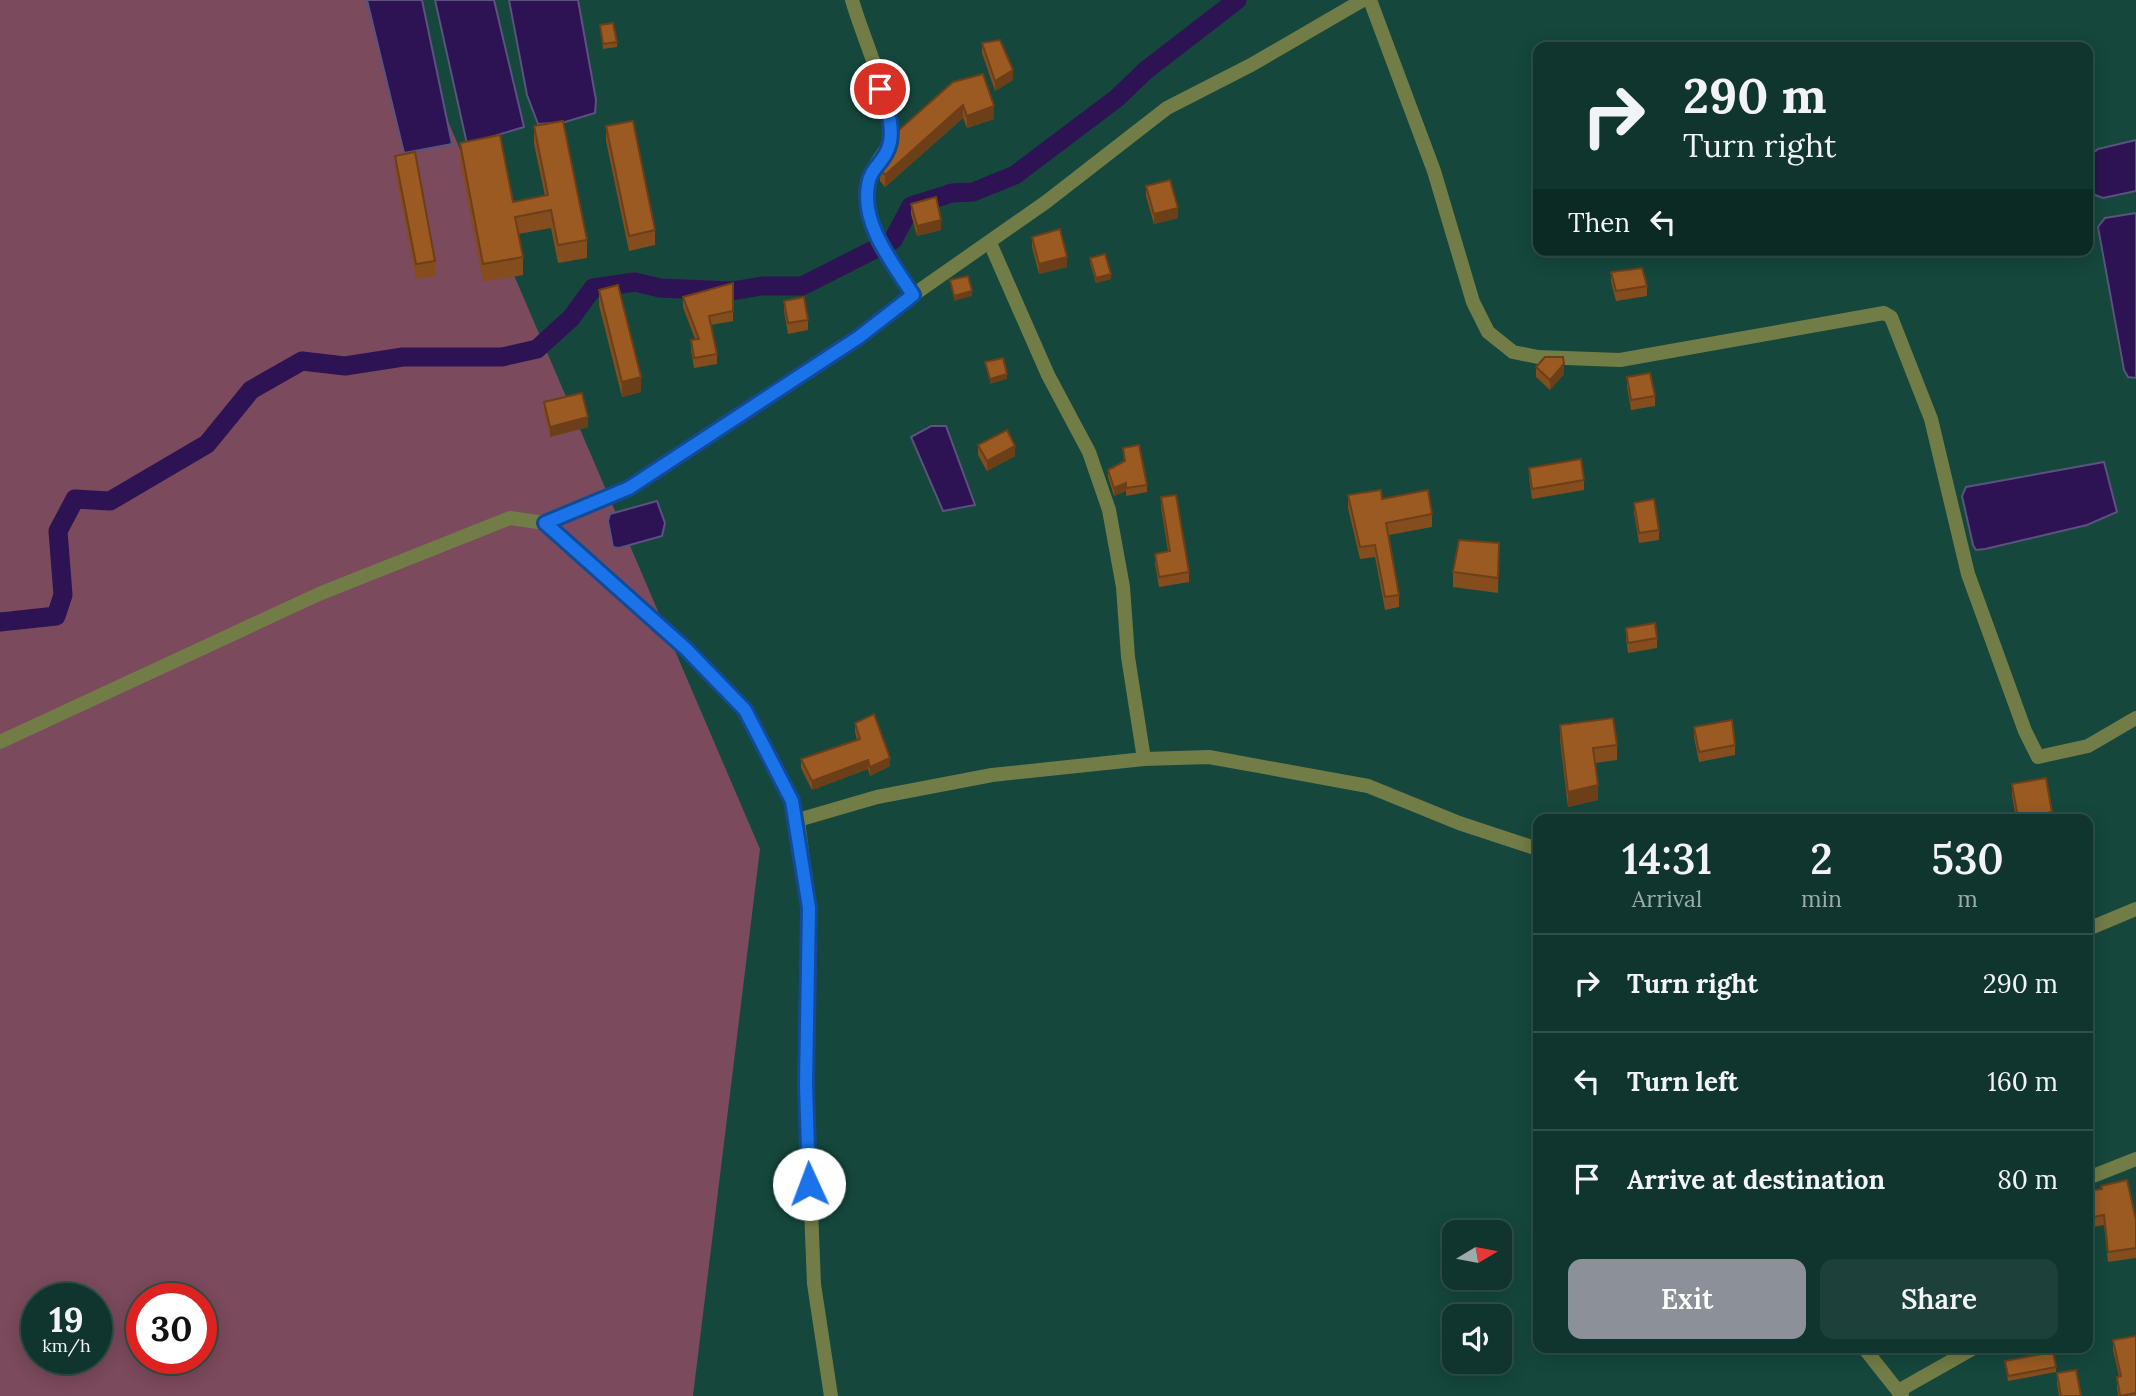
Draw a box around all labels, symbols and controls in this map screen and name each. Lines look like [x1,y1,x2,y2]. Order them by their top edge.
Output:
pin [850,59,910,119]
text: 290 m [1683,64,1826,126]
icon: arrive [861,70,899,108]
icon: right [1568,70,1659,161]
text: Turn right [1683,125,1836,166]
icon: left [1644,203,1682,241]
text: Then [1568,206,1630,239]
text: 14:31 [1622,832,1712,886]
text: 2 [1810,832,1833,886]
text: 530 [1931,832,2004,886]
text: Arrival [1632,884,1702,913]
text: min [1801,884,1842,913]
text: m [1957,884,1978,913]
icon: right [1568,964,1606,1002]
text: Turn right [1627,967,1758,1000]
text: 290 m [1983,967,2058,1000]
icon: left [1568,1062,1606,1100]
text: Turn left [1627,1065,1738,1098]
text: 160 m [1987,1065,2058,1098]
position arrow [772,1147,846,1221]
icon: arrive [1568,1160,1606,1198]
text: Arrive at destination [1627,1163,1885,1196]
text: 80 m [1997,1163,2058,1196]
north arrow [1442,1220,1512,1290]
map controls [1442,1220,1512,1374]
button: Exit [1568,1259,1806,1339]
button: Share [1820,1259,2058,1339]
speed limit sign: 30 [126,1283,217,1374]
text: 19 [49,1297,84,1342]
button: sound [1442,1304,1512,1374]
text: km/h [42,1334,91,1357]

